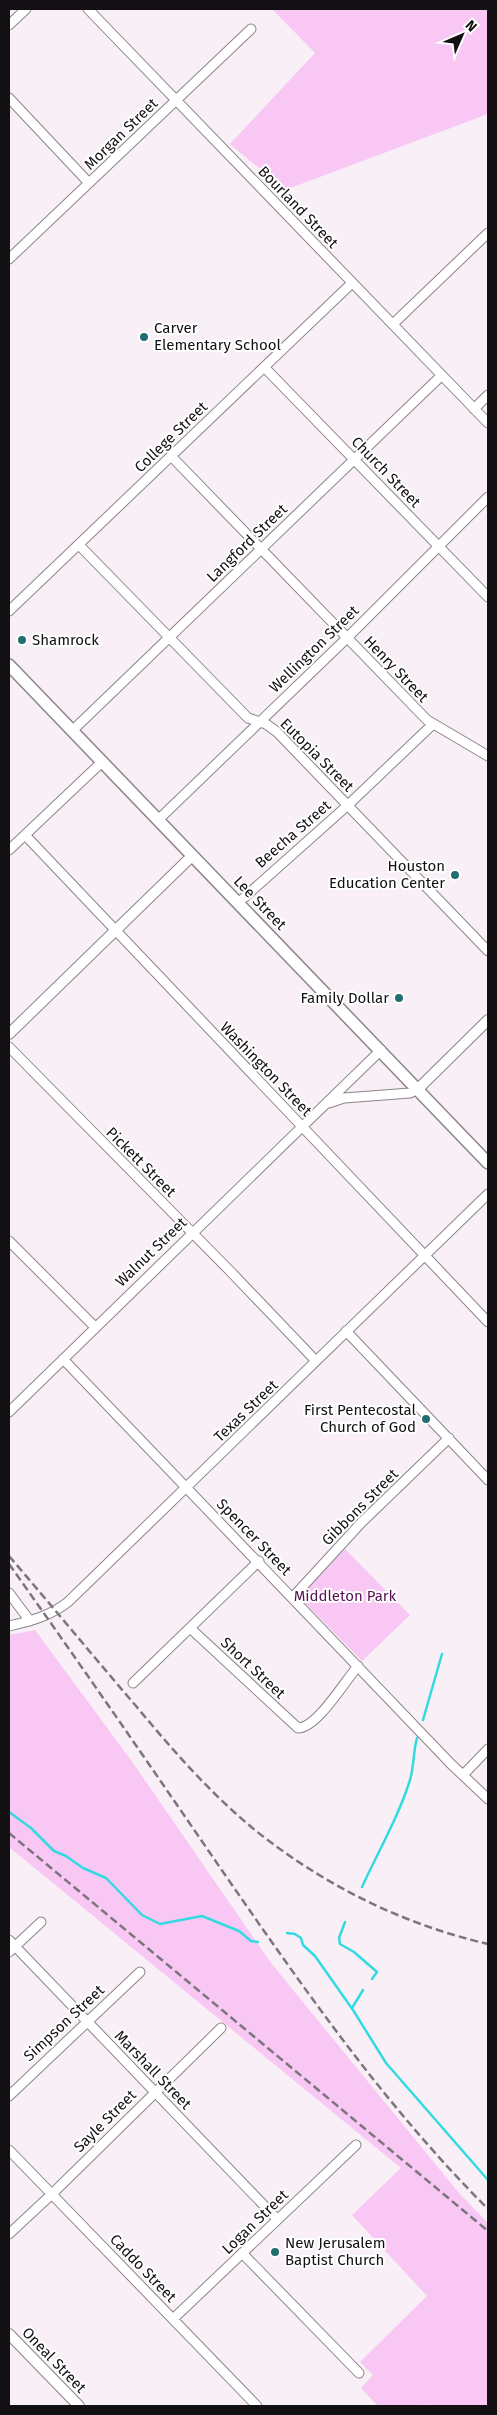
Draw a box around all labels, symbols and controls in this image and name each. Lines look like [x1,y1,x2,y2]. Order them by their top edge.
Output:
north arrow [437,10,487,60]
text: N [462,17,480,35]
street label: Morgan Street [81,94,162,174]
street label: Bourland Street [254,162,342,252]
place label: Carver Elementary School [154,319,282,354]
marker: Carver Elementary School [138,331,150,343]
street label: College Street [131,397,212,476]
street label: Church Street [348,433,425,512]
street label: Langford Street [203,500,291,586]
street label: Wellington Street [266,601,363,696]
place label: Shamrock [32,631,99,649]
street label: Henry Street [360,632,432,706]
marker: Shamrock [16,634,28,646]
street label: Eutopia Street [277,715,358,796]
street label: Beecha Street [252,796,335,872]
place label: Houston Education Center [329,857,445,892]
marker: Houston Education Center [449,869,461,881]
street label: Lee Street [230,872,291,934]
place label: Family Dollar [301,989,389,1007]
marker: Family Dollar [393,992,405,1004]
street label: Washington Street [216,1018,316,1120]
street label: Pickett Street [102,1123,180,1201]
street label: Walnut Street [112,1213,191,1290]
street label: Texas Street [210,1376,282,1446]
place label: First Pentecostal Church of God [304,1401,417,1436]
marker: First Pentecostal Church of God [420,1413,432,1425]
street label: Gibbons Street [318,1465,402,1549]
street label: Spencer Street [213,1495,295,1579]
park label: Middleton Park [294,1587,397,1605]
street label: Short Street [217,1634,289,1703]
street label: Simpson Street [20,1981,108,2065]
street label: Marshall Street [111,2027,196,2114]
street label: Sayle Street [70,2086,140,2156]
street label: Logan Street [218,2186,292,2258]
street label: Caddo Street [106,2230,180,2306]
place label: New Jerusalem Baptist Church [285,2234,386,2269]
marker: New Jerusalem Baptist Church [269,2246,281,2258]
street label: Oneal Street [18,2323,90,2397]

